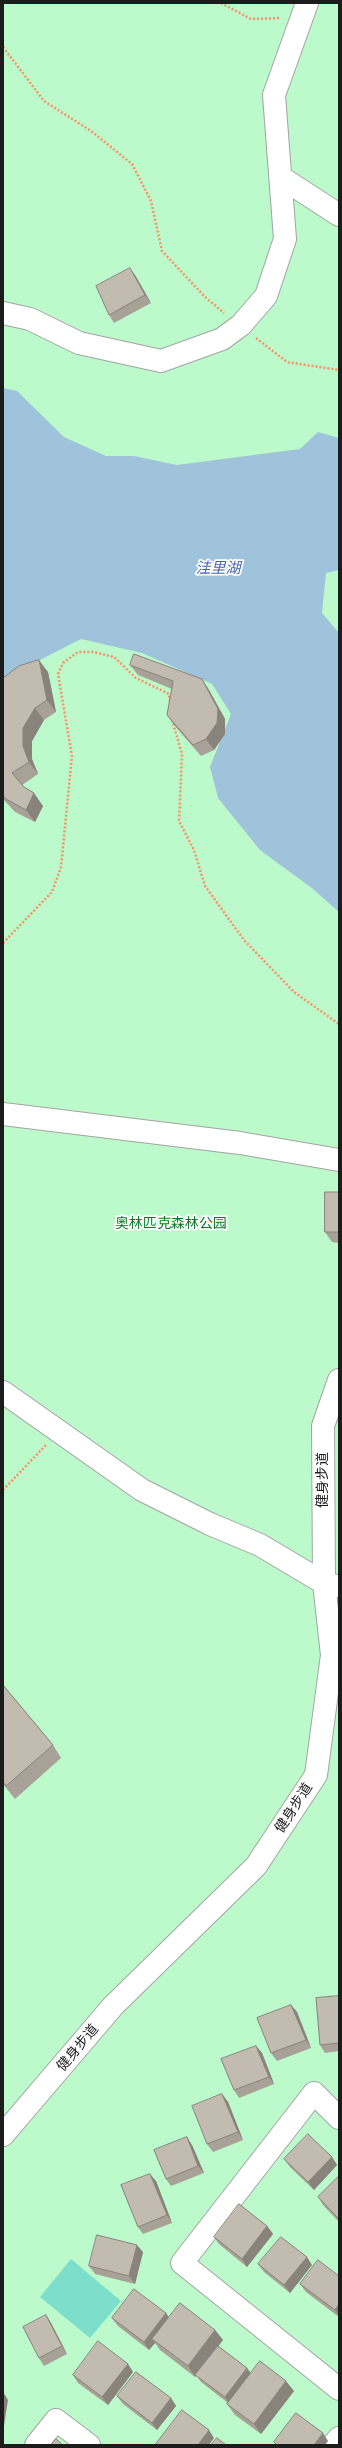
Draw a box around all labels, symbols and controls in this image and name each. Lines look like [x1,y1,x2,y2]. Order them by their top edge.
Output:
water label: 洼里湖 [196,560,240,578]
park label: 奥林匹克森林公园 [115,1216,227,1232]
street label: 健身步道 [315,1452,331,1508]
street label: 健身步道 [272,1780,316,1836]
street label: 健身步道 [54,2021,102,2075]

